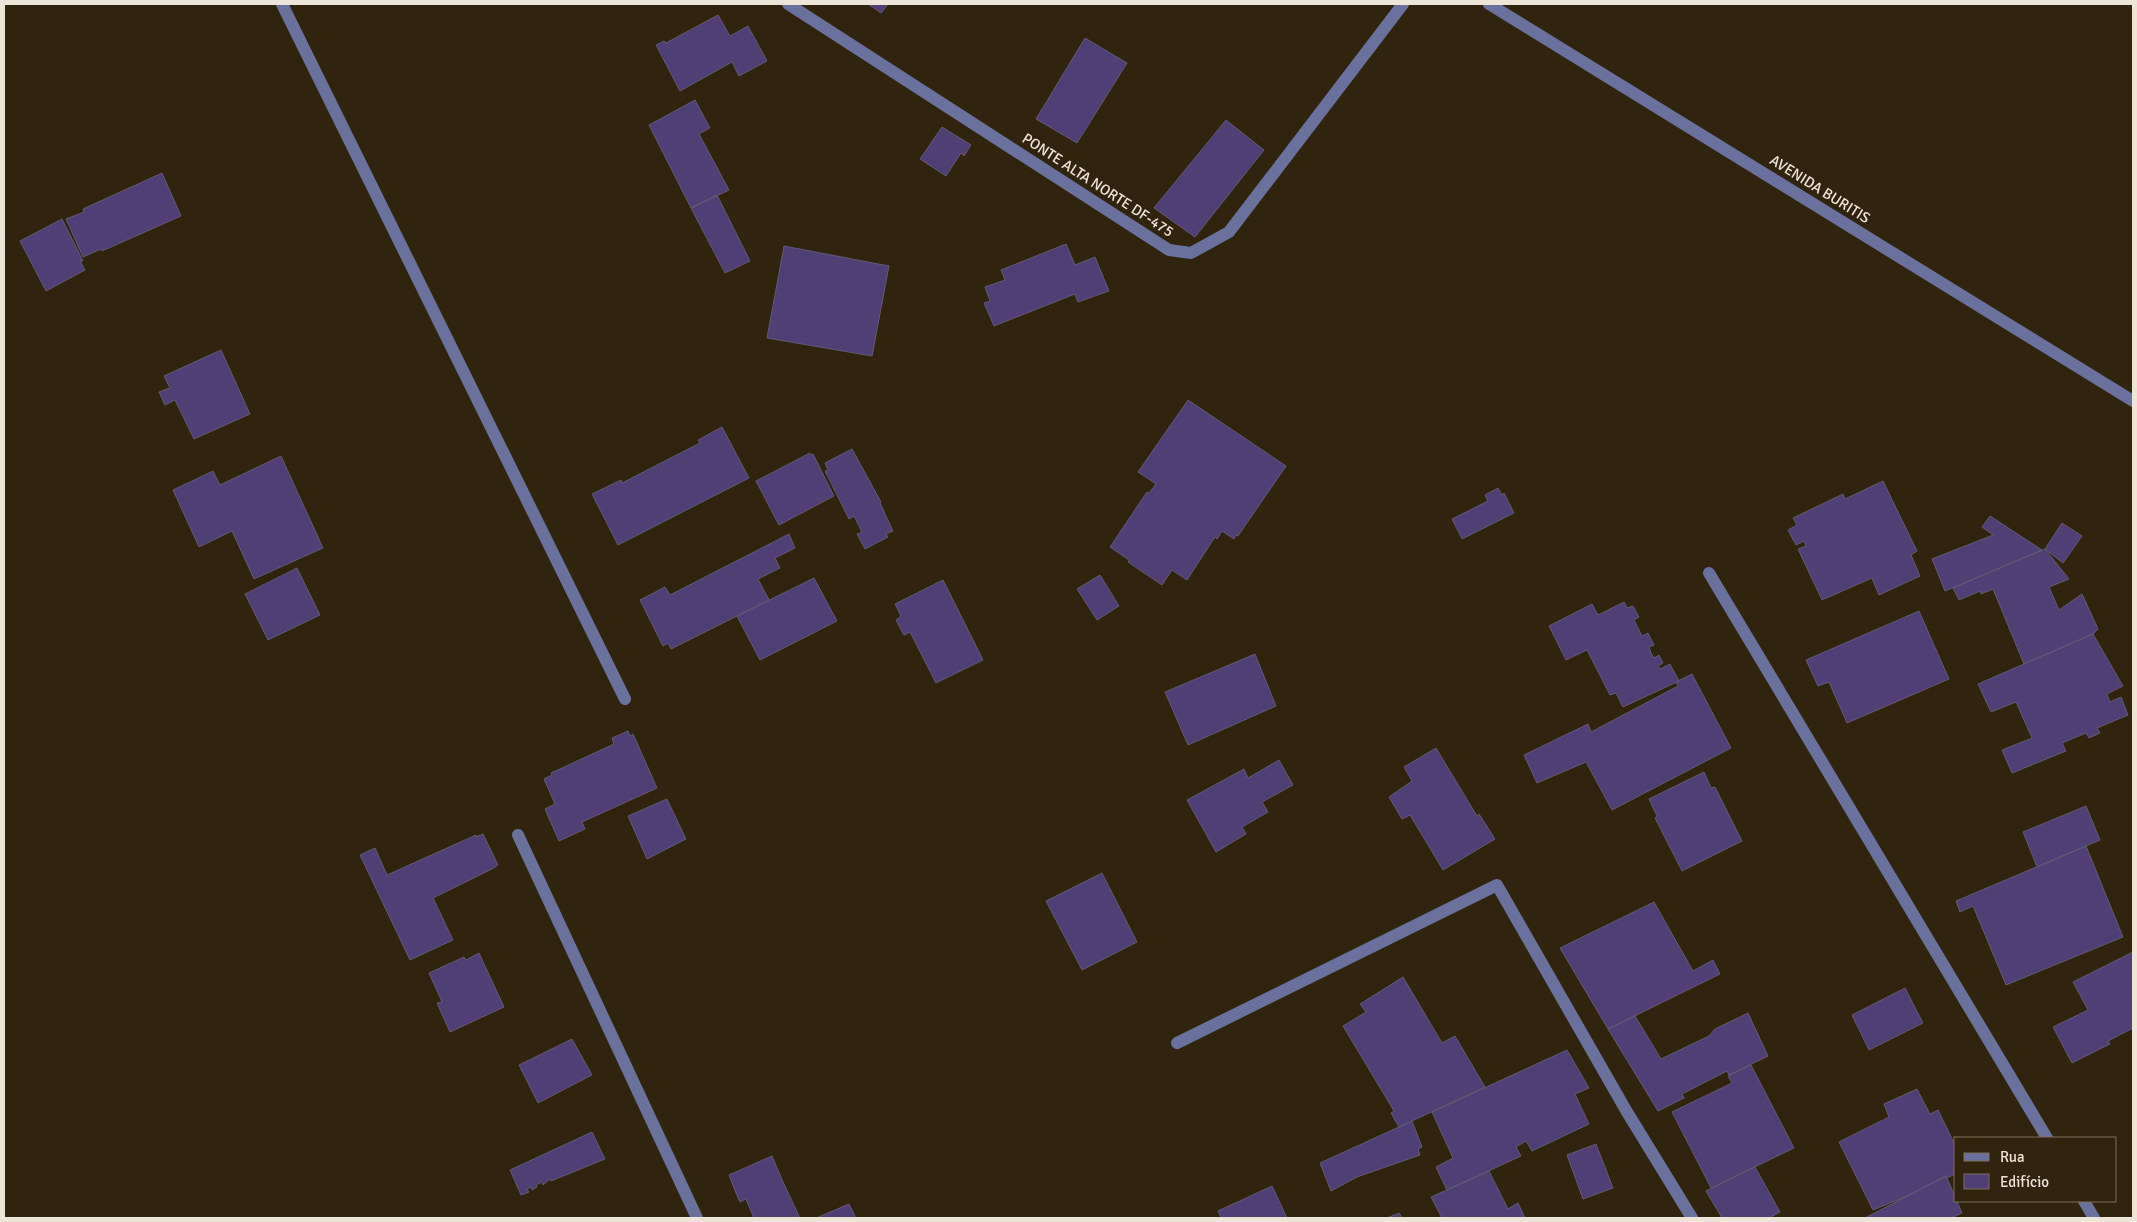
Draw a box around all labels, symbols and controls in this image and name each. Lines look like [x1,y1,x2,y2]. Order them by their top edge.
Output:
street label: PONTE ALTA NORTE DF-475 [1019,129,1177,241]
street label: AVENIDA BURITIS [1767,151,1873,227]
legend [1954,1137,2117,1202]
text: Rua [2000,1148,2025,1166]
text: Edifício [2000,1173,2049,1191]

